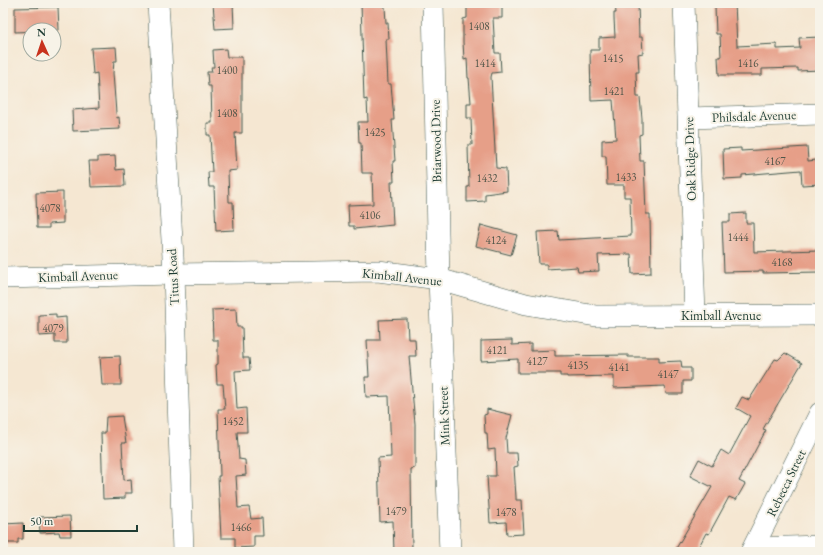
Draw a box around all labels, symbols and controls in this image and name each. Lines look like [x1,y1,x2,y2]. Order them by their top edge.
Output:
house number: 1408 [468,19,490,33]
north arrow [22,22,62,62]
text: N [37,25,46,39]
house number: 1415 [602,51,624,65]
house number: 1414 [474,56,496,70]
house number: 1416 [737,56,759,70]
house number: 1400 [216,63,238,77]
house number: 1421 [603,84,625,98]
street label: Briarwood Drive [427,99,445,183]
house number: 1408 [216,106,238,120]
street label: Philsdale Avenue [712,106,796,126]
street label: Oak Ridge Drive [680,117,700,201]
house number: 1425 [364,125,386,139]
house number: 4167 [764,154,786,168]
house number: 1433 [615,170,637,184]
house number: 1432 [476,171,498,185]
house number: 4078 [39,201,61,215]
house number: 4106 [359,208,381,222]
house number: 1444 [727,230,749,244]
house number: 4124 [485,233,507,247]
street label: Titus Road [163,248,183,306]
house number: 4168 [771,255,793,269]
street label: Kimball Avenue [361,264,443,290]
street label: Kimball Avenue [38,266,118,286]
street label: Kimball Avenue [681,307,761,324]
house number: 4079 [42,321,64,335]
house number: 4121 [486,343,508,357]
house number: 4127 [526,354,548,368]
house number: 4135 [567,358,589,372]
house number: 4141 [608,360,630,374]
house number: 4147 [657,367,679,381]
street label: Mink Street [434,386,454,446]
house number: 1452 [222,414,244,428]
street label: Rebecca Street [762,447,810,519]
house number: 1479 [385,504,407,518]
house number: 1478 [495,505,517,519]
scale bar [24,507,137,533]
text: 50 m [30,513,54,529]
house number: 1466 [230,520,252,534]

